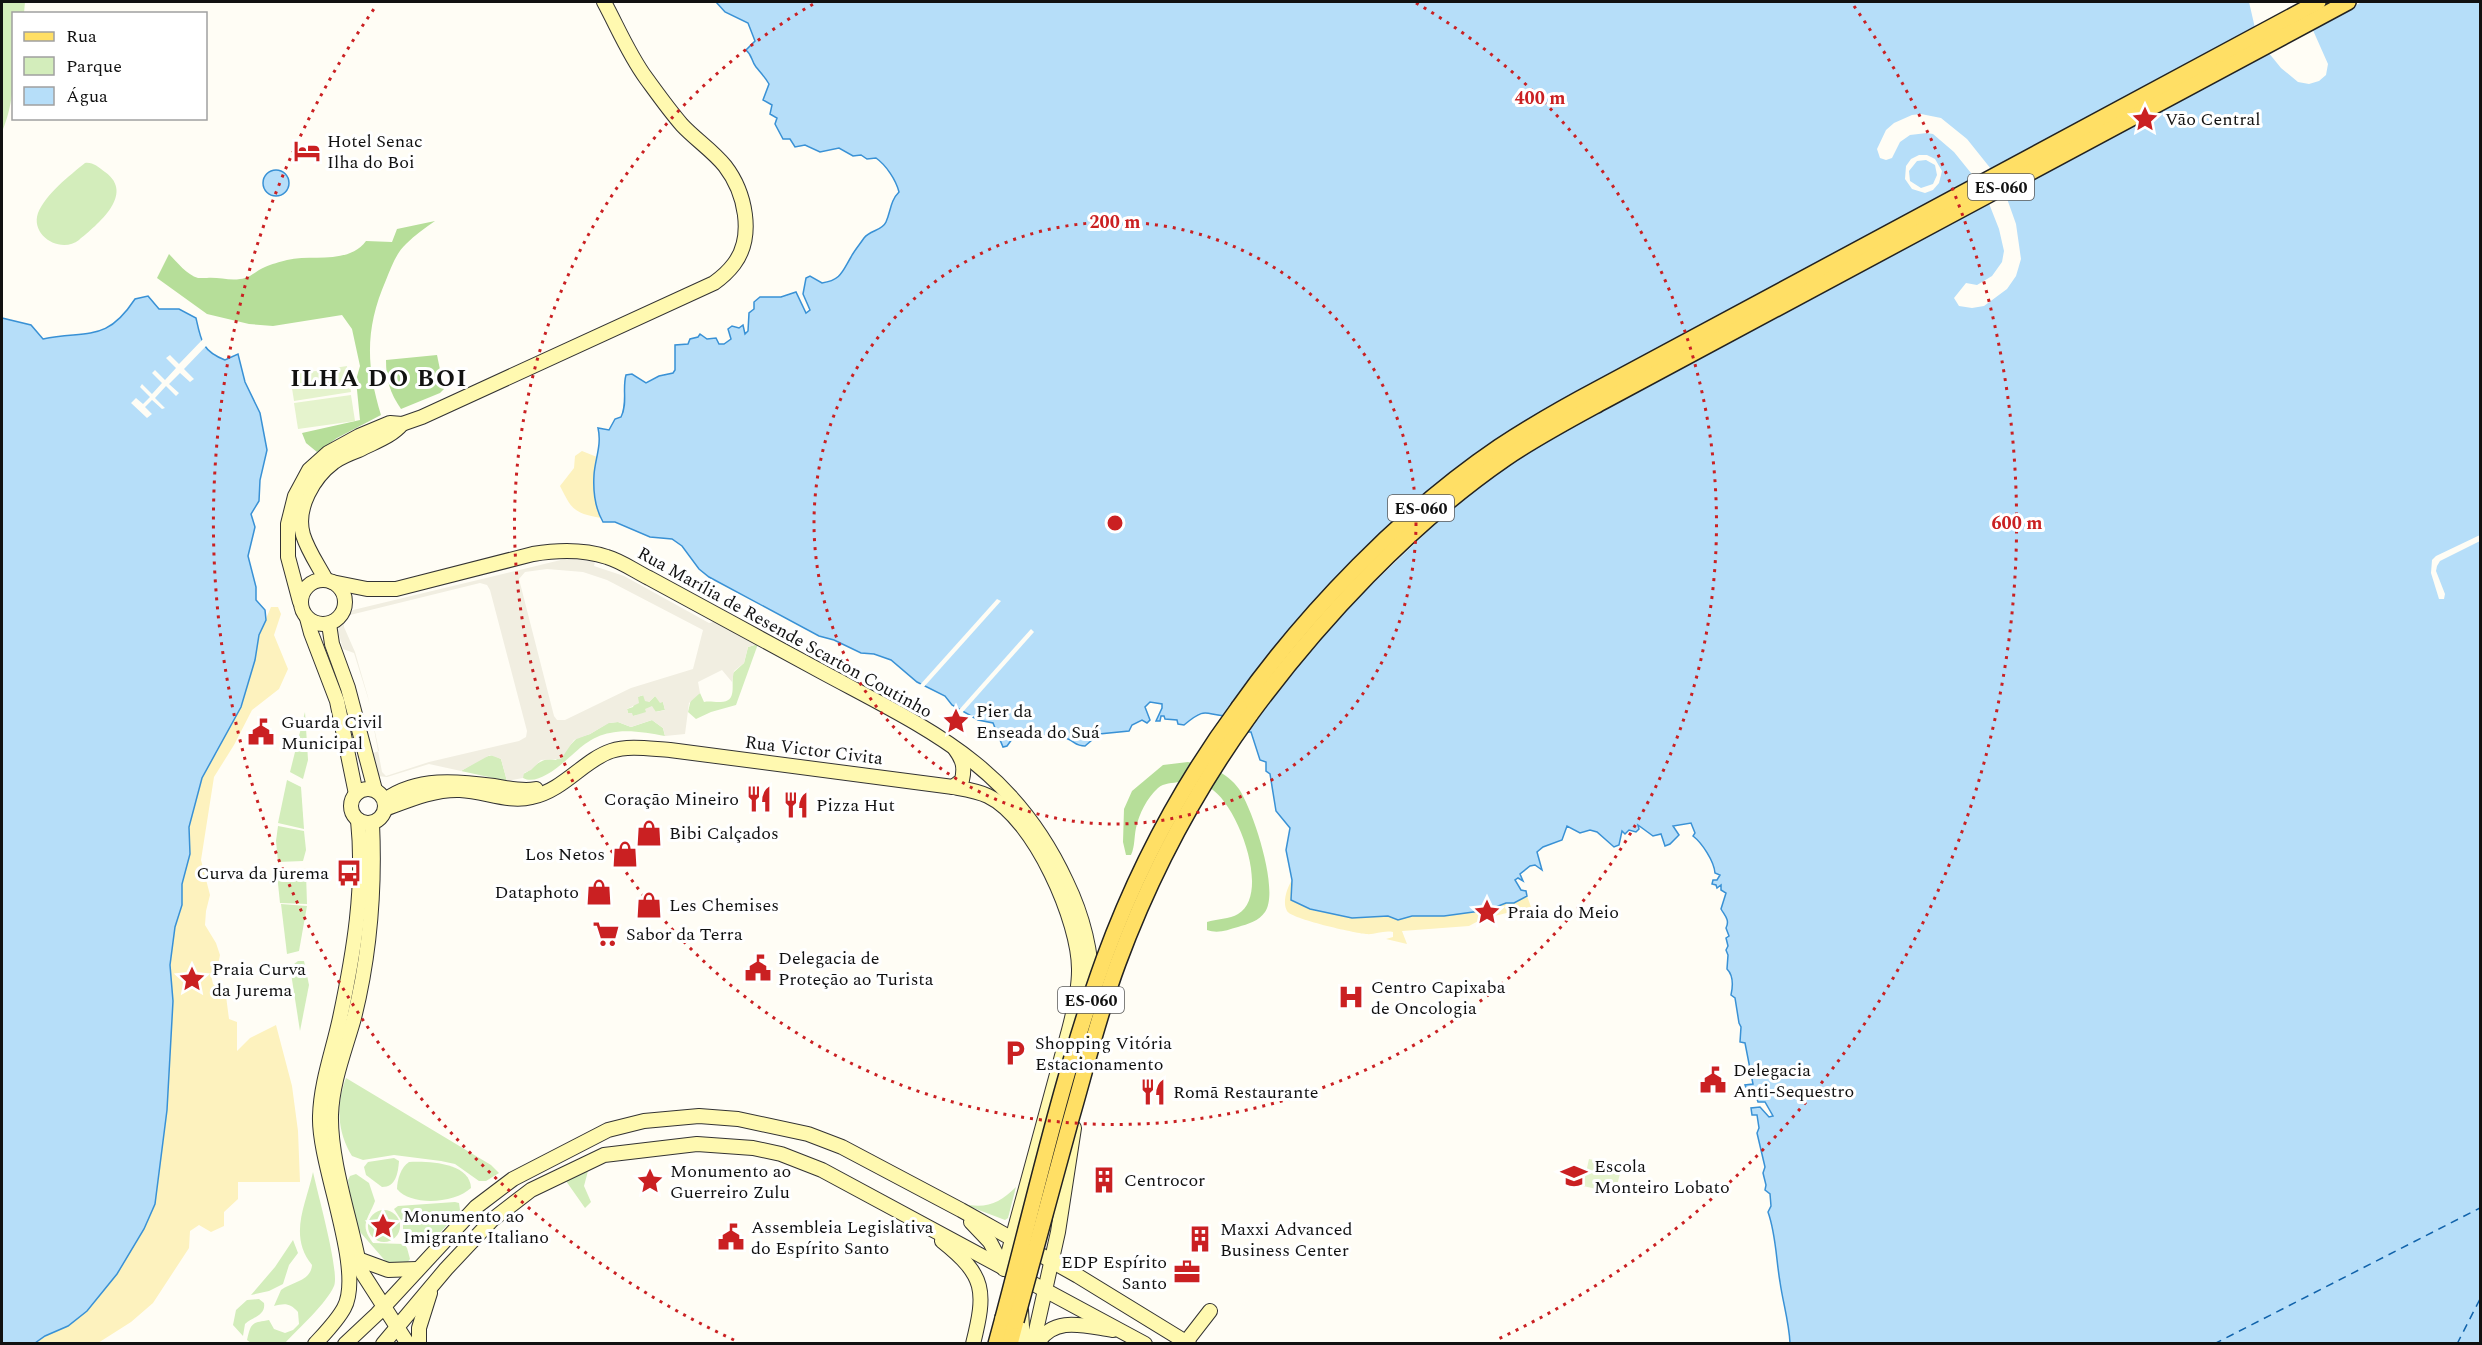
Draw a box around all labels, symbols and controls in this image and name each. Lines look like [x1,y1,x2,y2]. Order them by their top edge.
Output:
legend [12,12,207,120]
text: Rua [66,23,97,50]
text: Parque [66,53,122,80]
text: Água [66,83,108,110]
text: 400 m [1514,85,1566,112]
place icon: Vão Central [2130,104,2160,134]
place label: Vão Central [2165,106,2261,133]
place label: Hotel Senac Ilha do Boi [327,128,423,176]
hotel icon: Hotel Senac Ilha do Boi [292,136,322,166]
road number: ES-060 [1968,174,2034,200]
text: 200 m [1089,209,1141,236]
district label: ILHA DO BOI [290,361,468,397]
road number: ES-060 [1388,495,1454,521]
text: 600 m [1991,510,2043,537]
centre of rings [1105,513,1125,533]
street label: Rua Marília de Resende Scarton Coutinho [632,540,937,725]
place label: Pier da Enseada do Suá [976,698,1100,746]
place icon: Pier da Enseada do Suá [941,706,971,736]
place label: Guarda Civil Municipal [281,709,383,757]
public building icon: Guarda Civil Municipal [246,717,276,747]
street label: Rua Victor Civita [743,729,885,772]
restaurant icon: Coração Mineiro [744,784,774,814]
place label: Coração Mineiro [604,786,739,813]
restaurant icon: Pizza Hut [781,790,811,820]
place label: Pizza Hut [816,792,895,819]
shop icon: Bibi Calçados [634,818,664,848]
place label: Bibi Calçados [669,820,779,847]
shop icon: Los Netos [610,839,640,869]
place label: Los Netos [525,841,605,868]
bus stop icon: Curva da Jurema [334,858,364,888]
place label: Curva da Jurema [196,860,329,887]
shop icon: Dataphoto [584,877,614,907]
place label: Dataphoto [495,879,579,906]
shop icon: Les Chemises [634,890,664,920]
place label: Les Chemises [669,892,779,919]
place icon: Praia do Meio [1472,897,1502,927]
place label: Praia do Meio [1507,899,1619,926]
supermarket icon: Sabor da Terra [591,919,621,949]
place label: Sabor da Terra [626,921,743,948]
place label: Delegacia de Proteção ao Turista [778,945,934,993]
public building icon: Delegacia de Proteção ao Turista [743,953,773,983]
place label: Praia Curva da Jurema [212,956,306,1004]
place icon: Praia Curva da Jurema [177,964,207,994]
place label: Centro Capixaba de Oncologia [1371,974,1506,1022]
hospital icon: Centro Capixaba de Oncologia [1336,982,1366,1012]
road number: ES-060 [1058,987,1124,1013]
place label: Shopping Vitória Estacionamento [1035,1030,1172,1078]
parking icon: Shopping Vitória Estacionamento [1000,1038,1030,1068]
place label: Delegacia Anti-Sequestro [1733,1057,1854,1105]
public building icon: Delegacia Anti-Sequestro [1698,1065,1728,1095]
restaurant icon: Romã Restaurante [1138,1077,1168,1107]
place label: Romã Restaurante [1173,1079,1318,1106]
place label: Escola Monteiro Lobato [1594,1153,1730,1201]
place label: Monumento ao Guerreiro Zulu [670,1158,791,1206]
school or university icon: Escola Monteiro Lobato [1559,1161,1589,1191]
building icon: Centrocor [1089,1165,1119,1195]
place icon: Monumento ao Guerreiro Zulu [635,1166,665,1196]
place label: Centrocor [1124,1167,1205,1194]
place label: Monumento ao Imigrante Italiano [403,1203,549,1251]
place icon: Monumento ao Imigrante Italiano [368,1211,398,1241]
place label: Assembleia Legislativa do Espírito Santo [751,1214,934,1262]
place label: Maxxi Advanced Business Center [1220,1216,1352,1264]
public building icon: Assembleia Legislativa do Espírito Santo [716,1222,746,1252]
building icon: Maxxi Advanced Business Center [1185,1224,1215,1254]
place label: EDP Espírito Santo [1061,1249,1167,1297]
office icon: EDP Espírito Santo [1172,1257,1202,1287]

